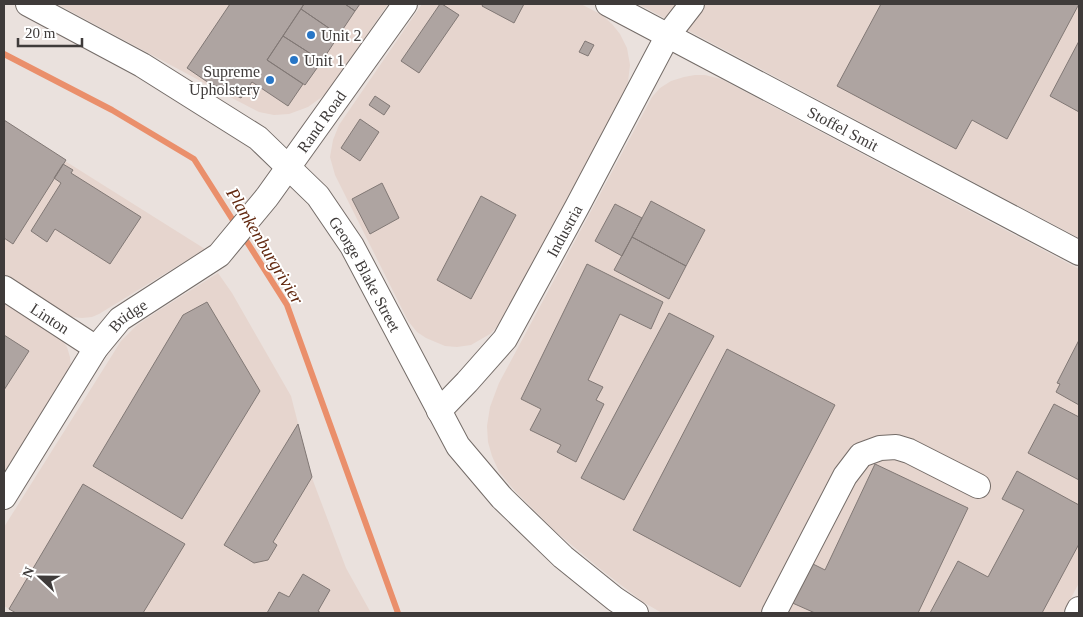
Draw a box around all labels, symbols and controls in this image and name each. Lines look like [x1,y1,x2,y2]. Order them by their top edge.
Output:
scale bar [18,15,81,47]
text: 20 m [25,25,56,41]
place label: Unit 2 [321,27,361,44]
marker: Unit 2 [305,29,317,41]
place label: Unit 1 [304,52,344,69]
marker: Unit 1 [288,54,300,66]
place label: Supreme Upholstery [189,63,260,99]
marker: Supreme Upholstery [264,74,276,86]
street label: Rand Road [294,88,349,156]
street label: Stoffel Smit [805,103,882,155]
water label: Plankenburgrivier [222,183,308,309]
street label: Industria [543,202,586,260]
street label: George Blake Street [325,213,404,335]
street label: Bridge [105,296,150,335]
street label: Linton [27,300,72,337]
north arrow [15,552,65,602]
text: N [20,565,37,580]

